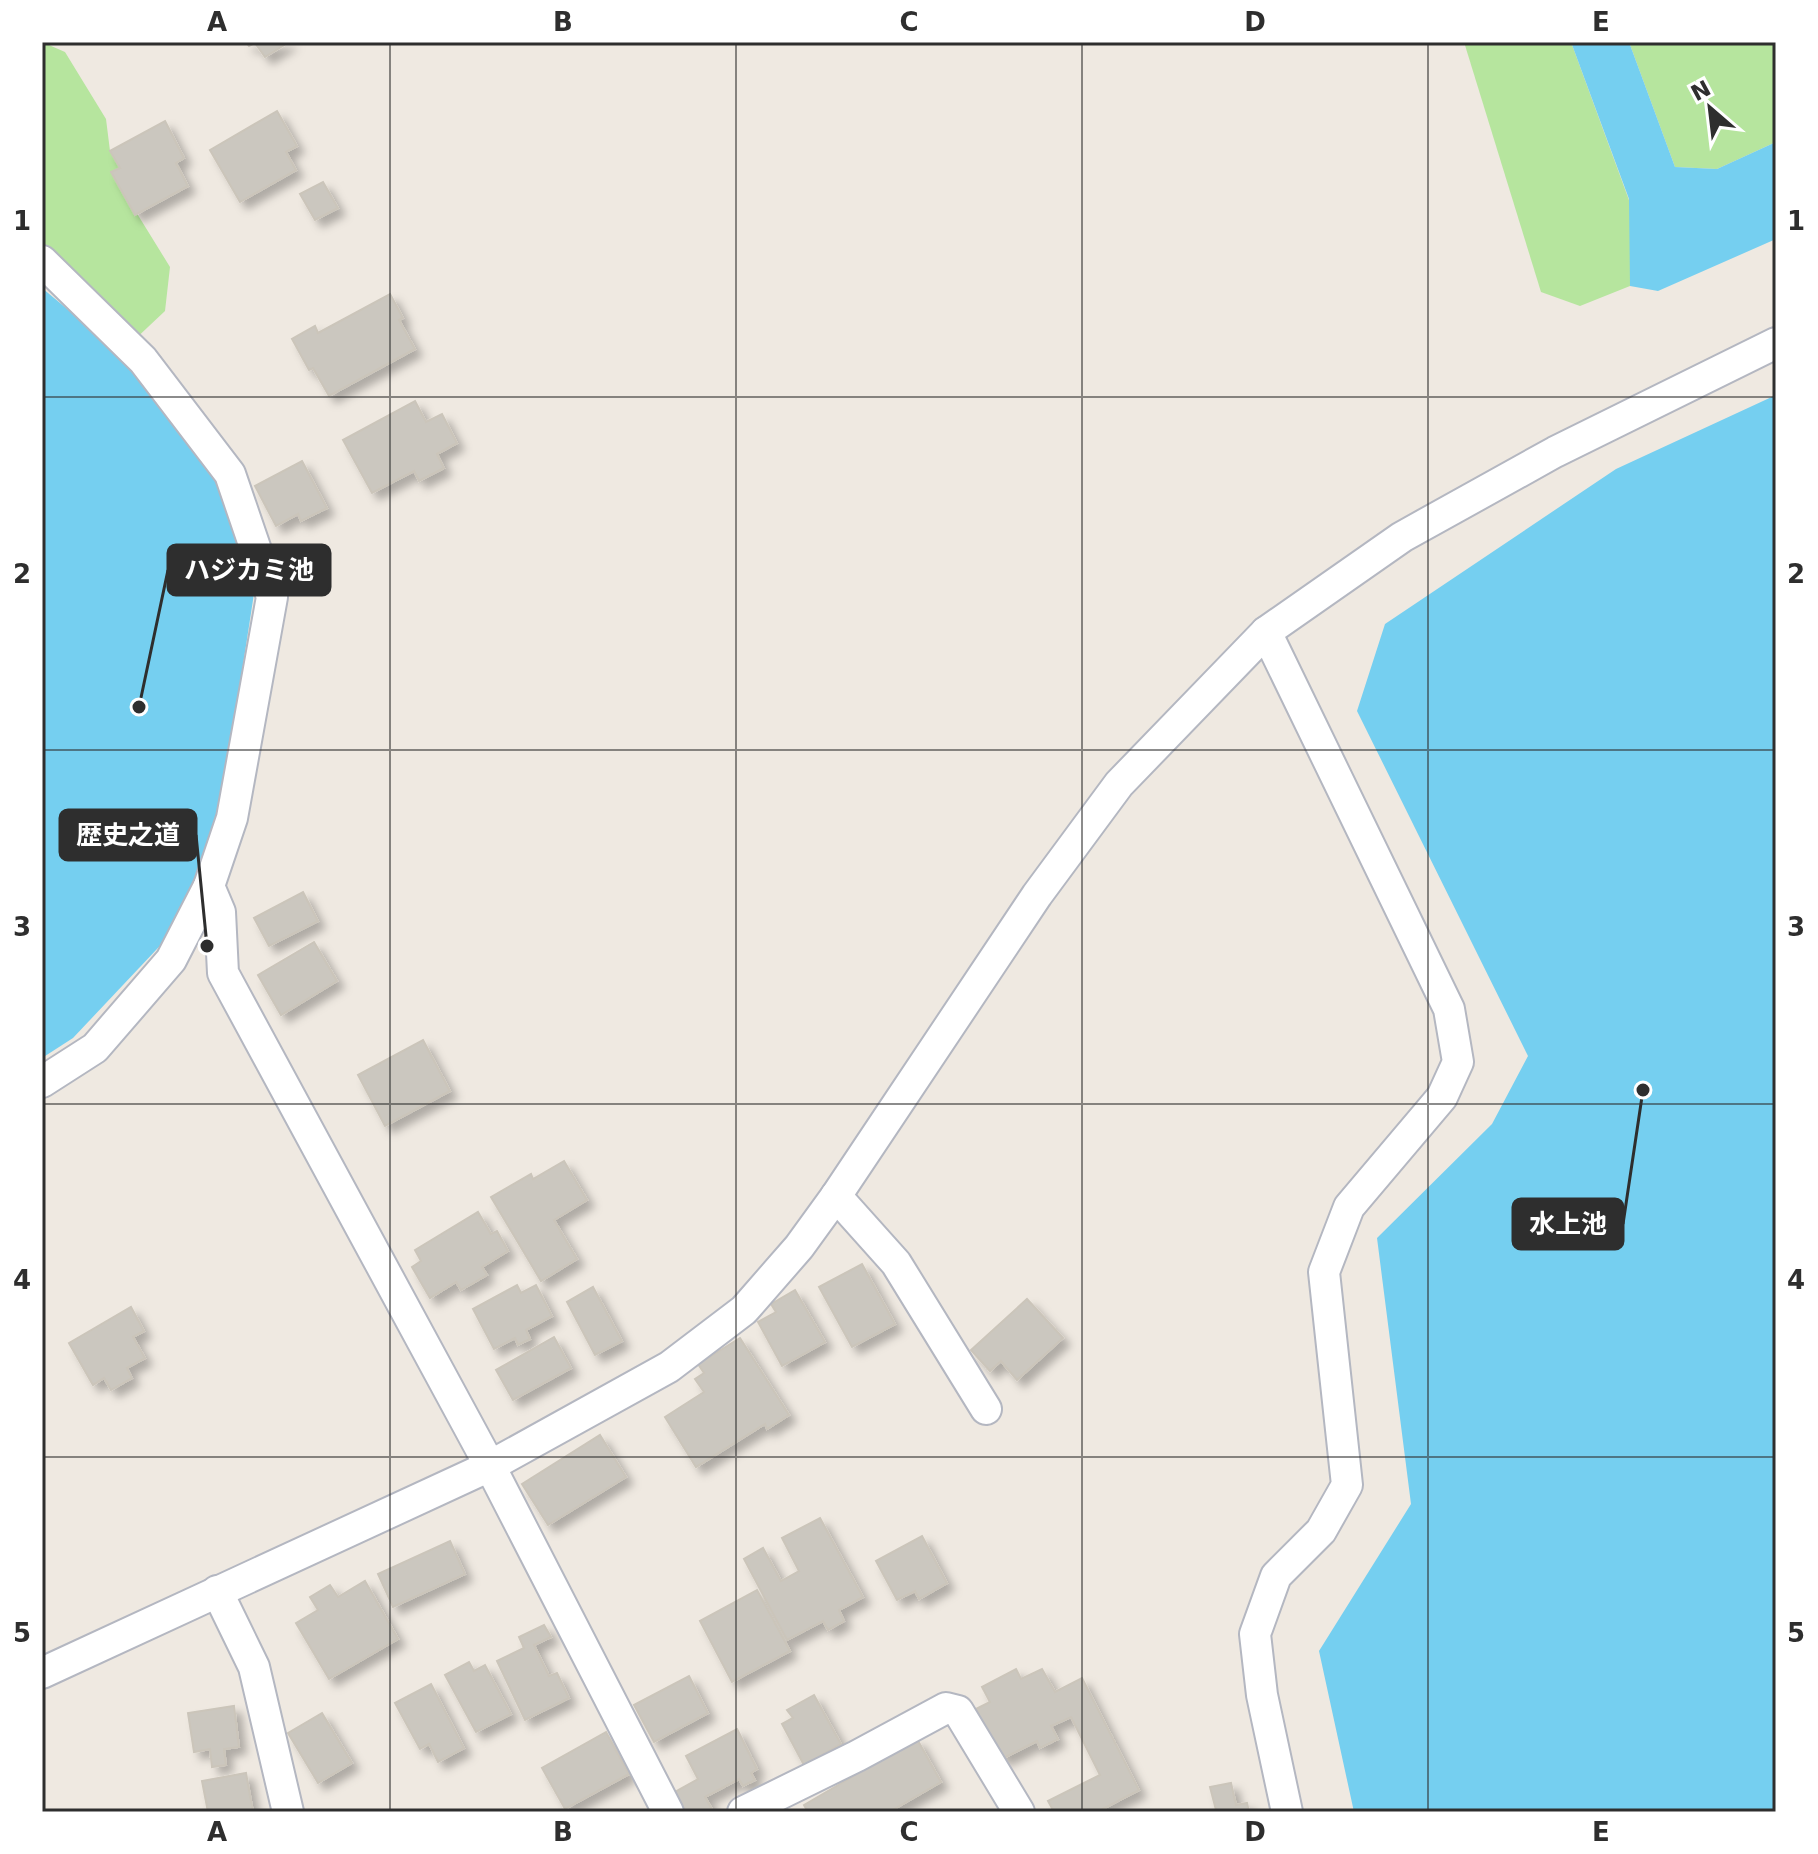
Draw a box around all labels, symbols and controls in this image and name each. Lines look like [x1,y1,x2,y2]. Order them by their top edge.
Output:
text: A [207,7,227,37]
text: B [553,7,573,37]
text: C [899,7,919,37]
text: D [1244,7,1266,37]
text: E [1592,7,1610,37]
north arrow [1670,68,1750,148]
text: N [1687,75,1715,106]
text: 1 [13,206,31,236]
text: 1 [1787,206,1805,236]
callout: ハジカミ池 [168,545,330,595]
text: ハジカミ池 [184,555,314,585]
text: 2 [13,559,31,589]
text: 2 [1787,559,1805,589]
callout: 歴史之道 [60,810,196,860]
text: 歴史之道 [76,820,180,850]
text: 3 [13,912,31,942]
text: 3 [1787,912,1805,942]
callout: 水上池 [1513,1199,1623,1249]
text: 水上池 [1529,1209,1607,1239]
text: 4 [13,1265,31,1295]
text: 4 [1787,1265,1805,1295]
text: 5 [13,1618,31,1648]
text: 5 [1787,1618,1805,1648]
text: A [207,1817,227,1847]
text: B [553,1817,573,1847]
text: C [899,1817,919,1847]
text: D [1244,1817,1266,1847]
text: E [1592,1817,1610,1847]

